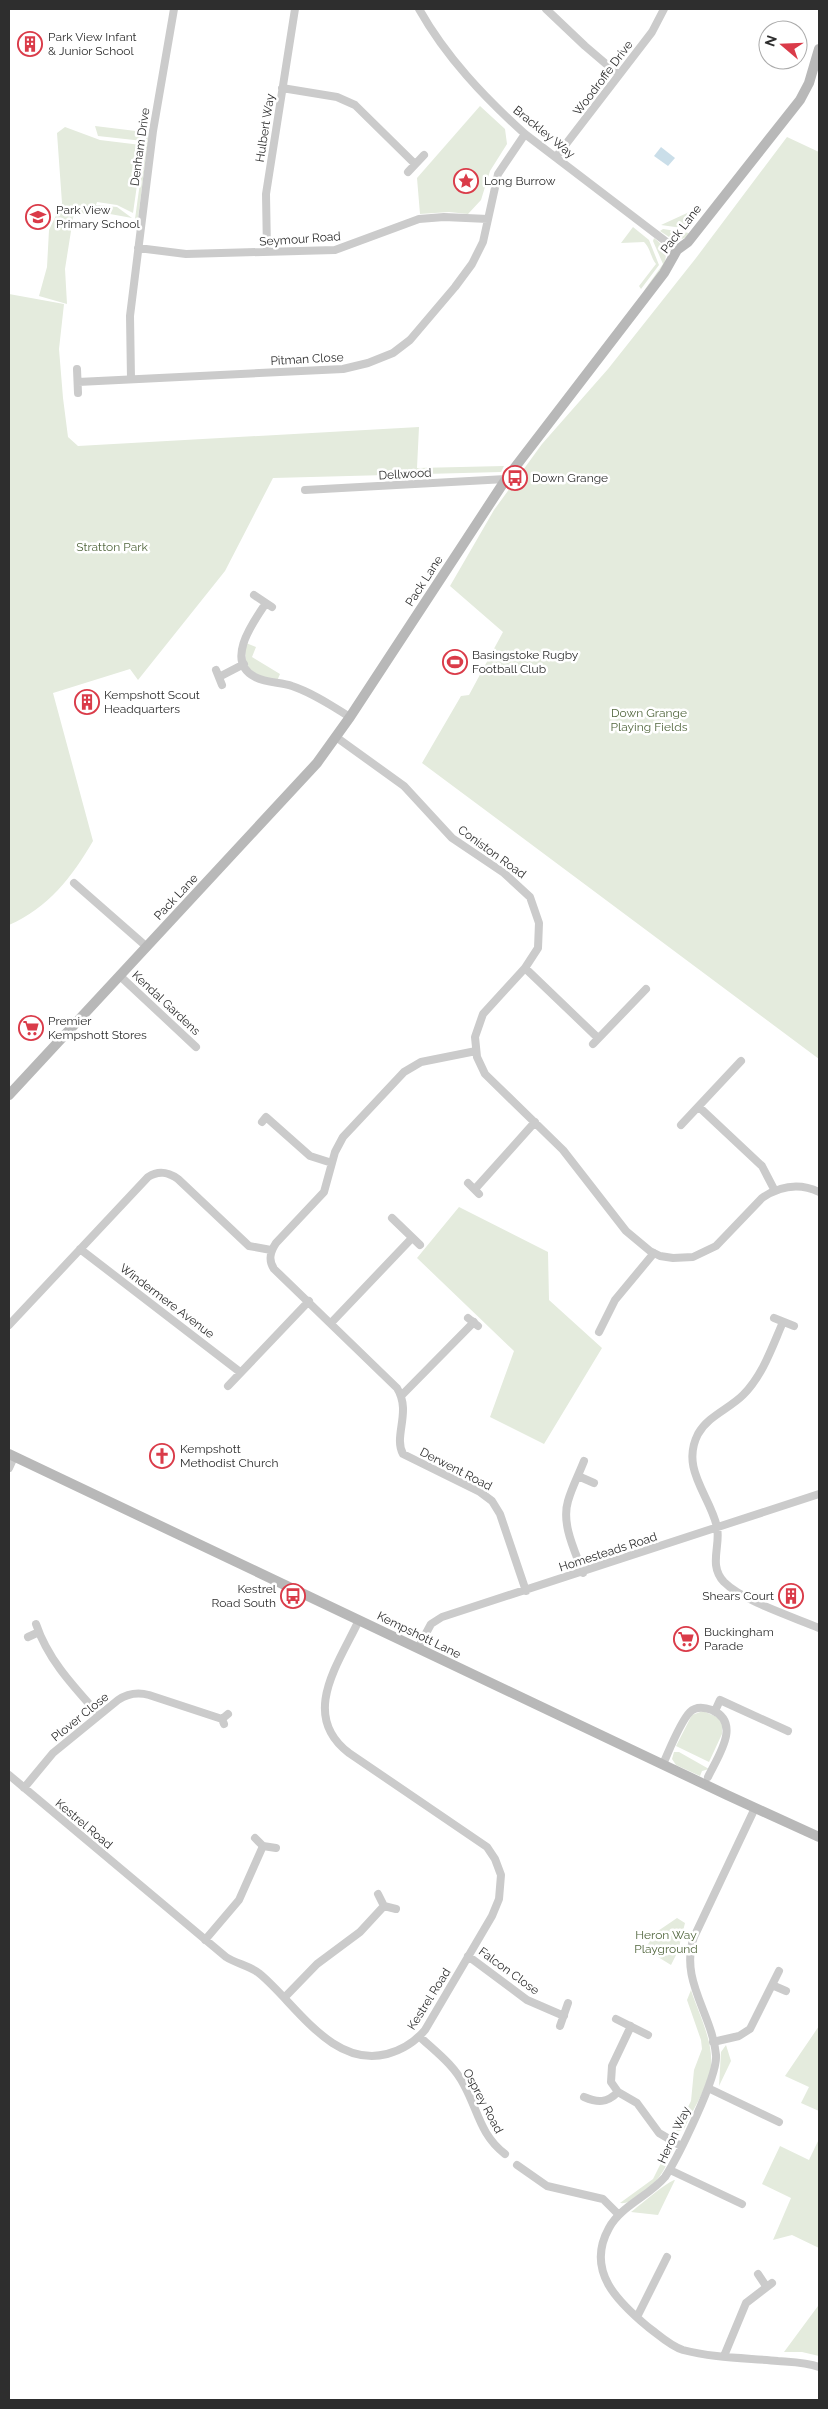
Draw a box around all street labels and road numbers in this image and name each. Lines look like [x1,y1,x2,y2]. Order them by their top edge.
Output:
street label: Woodroffe Drive [570,38,636,118]
street label: Hulbert Way [253,92,277,163]
street label: Brackley Way [510,103,578,161]
street label: Denham Drive [128,107,152,187]
street label: Pack Lane [658,202,704,256]
street label: Seymour Road [259,229,341,249]
street label: Pitman Close [270,350,344,368]
street label: Dellwood [378,466,432,482]
street label: Pack Lane [402,553,446,609]
street label: Coniston Road [455,823,529,881]
street label: Pack Lane [151,871,201,923]
street label: Kendal Gardens [129,968,203,1038]
street label: Windermere Avenue [117,1261,217,1341]
street label: Derwent Road [418,1445,494,1493]
street label: Homesteads Road [557,1530,659,1574]
street label: Kempshott Lane [375,1609,463,1661]
street label: Plover Close [49,1690,111,1744]
street label: Kestrel Road [53,1796,115,1852]
street label: Falcon Close [476,1944,542,1998]
street label: Kestrel Road [405,1966,453,2032]
street label: Osprey Road [460,2066,506,2136]
street label: Heron Way [655,2104,694,2166]

